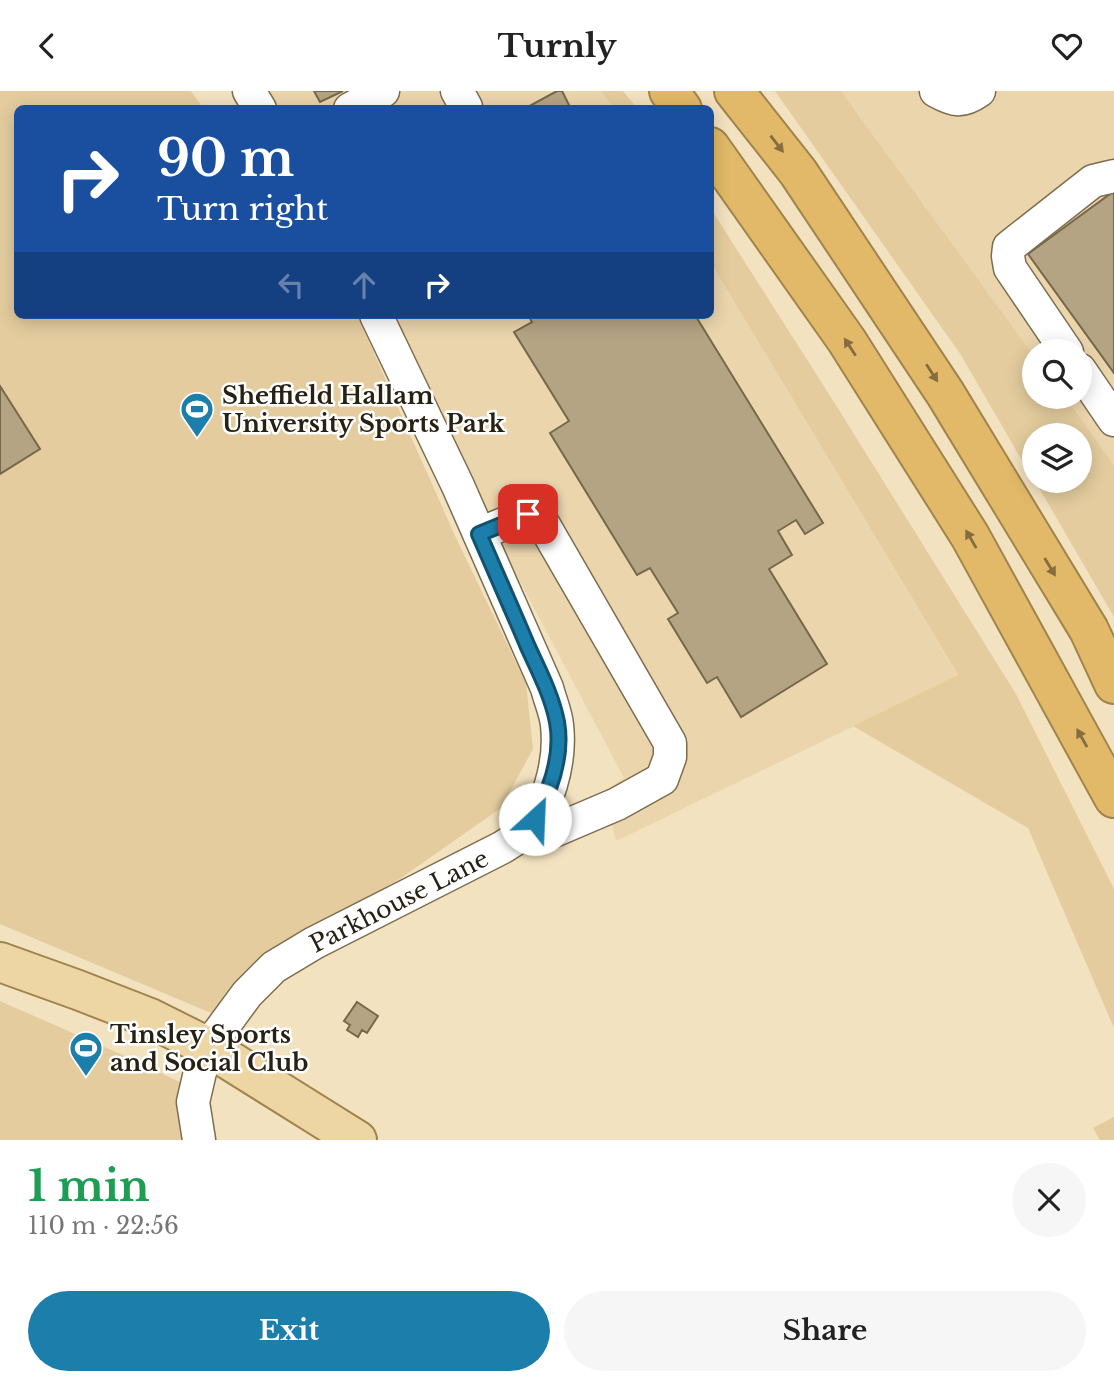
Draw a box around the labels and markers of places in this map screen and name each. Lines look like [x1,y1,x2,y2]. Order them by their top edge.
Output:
place label: Sheffield Hallam University Sports Park [222,381,506,438]
sports icon: Sheffield Hallam University Sports Park [178,390,216,439]
pin [498,484,558,544]
place label: Tinsley Sports and Social Club [110,1020,308,1077]
sports icon: Tinsley Sports and Social Club [67,1029,105,1078]

